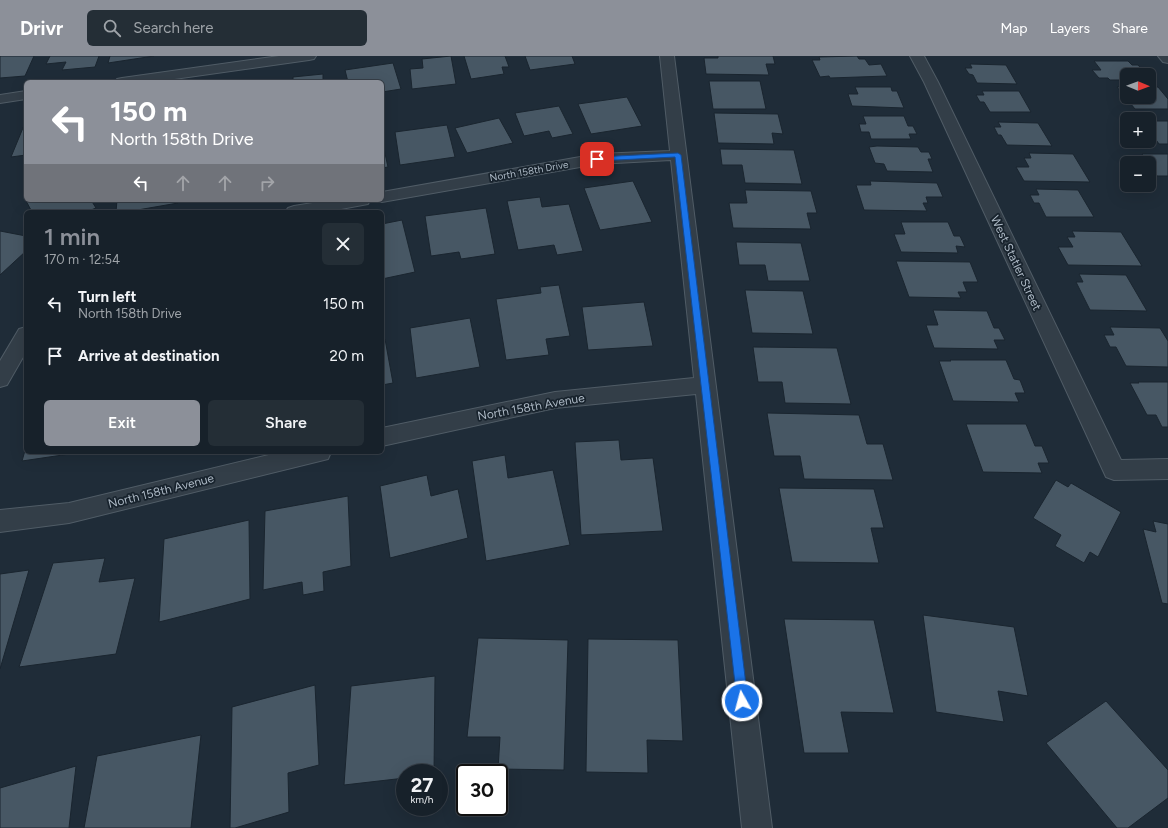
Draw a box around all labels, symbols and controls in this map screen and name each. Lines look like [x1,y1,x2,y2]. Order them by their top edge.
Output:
search box [87,10,367,46]
text: Drivr [20,17,63,40]
icon: search [101,17,123,39]
text: Search here [133,19,213,37]
text: Map [1000,20,1028,37]
text: Layers [1050,20,1090,37]
text: Share [1112,20,1148,37]
north arrow [1120,68,1156,104]
map controls [1120,68,1156,192]
text: 150 m [110,94,187,128]
icon: left [44,96,96,148]
button: + [1120,112,1156,148]
text: North 158th Drive [110,128,254,150]
pin [580,142,614,176]
icon: arrive [586,148,608,170]
button: − [1120,156,1156,192]
street label: North 158th Drive [489,158,570,184]
icon: left [130,172,152,194]
icon: ahead [172,172,194,194]
icon: ahead [214,172,236,194]
icon: right [256,172,278,194]
street label: West Statler Street [988,213,1044,313]
text: 1 min [44,222,100,251]
button: close [322,223,364,265]
text: 170 m · 12:54 [44,252,120,267]
text: Turn left [78,288,136,306]
icon: left [44,293,66,315]
text: 150 m [323,295,364,313]
text: North 158th Drive [78,306,182,321]
icon: arrive [44,345,66,367]
text: Arrive at destination [78,347,219,365]
text: 20 m [330,347,364,365]
street label: North 158th Avenue [476,391,586,423]
button: Exit [44,400,200,446]
button: Share [208,400,364,446]
street label: North 158th Avenue [107,471,216,511]
position arrow [721,680,763,722]
speed limit sign: 30 [456,764,508,816]
text: 27 [411,773,433,797]
text: km/h [411,793,433,806]

